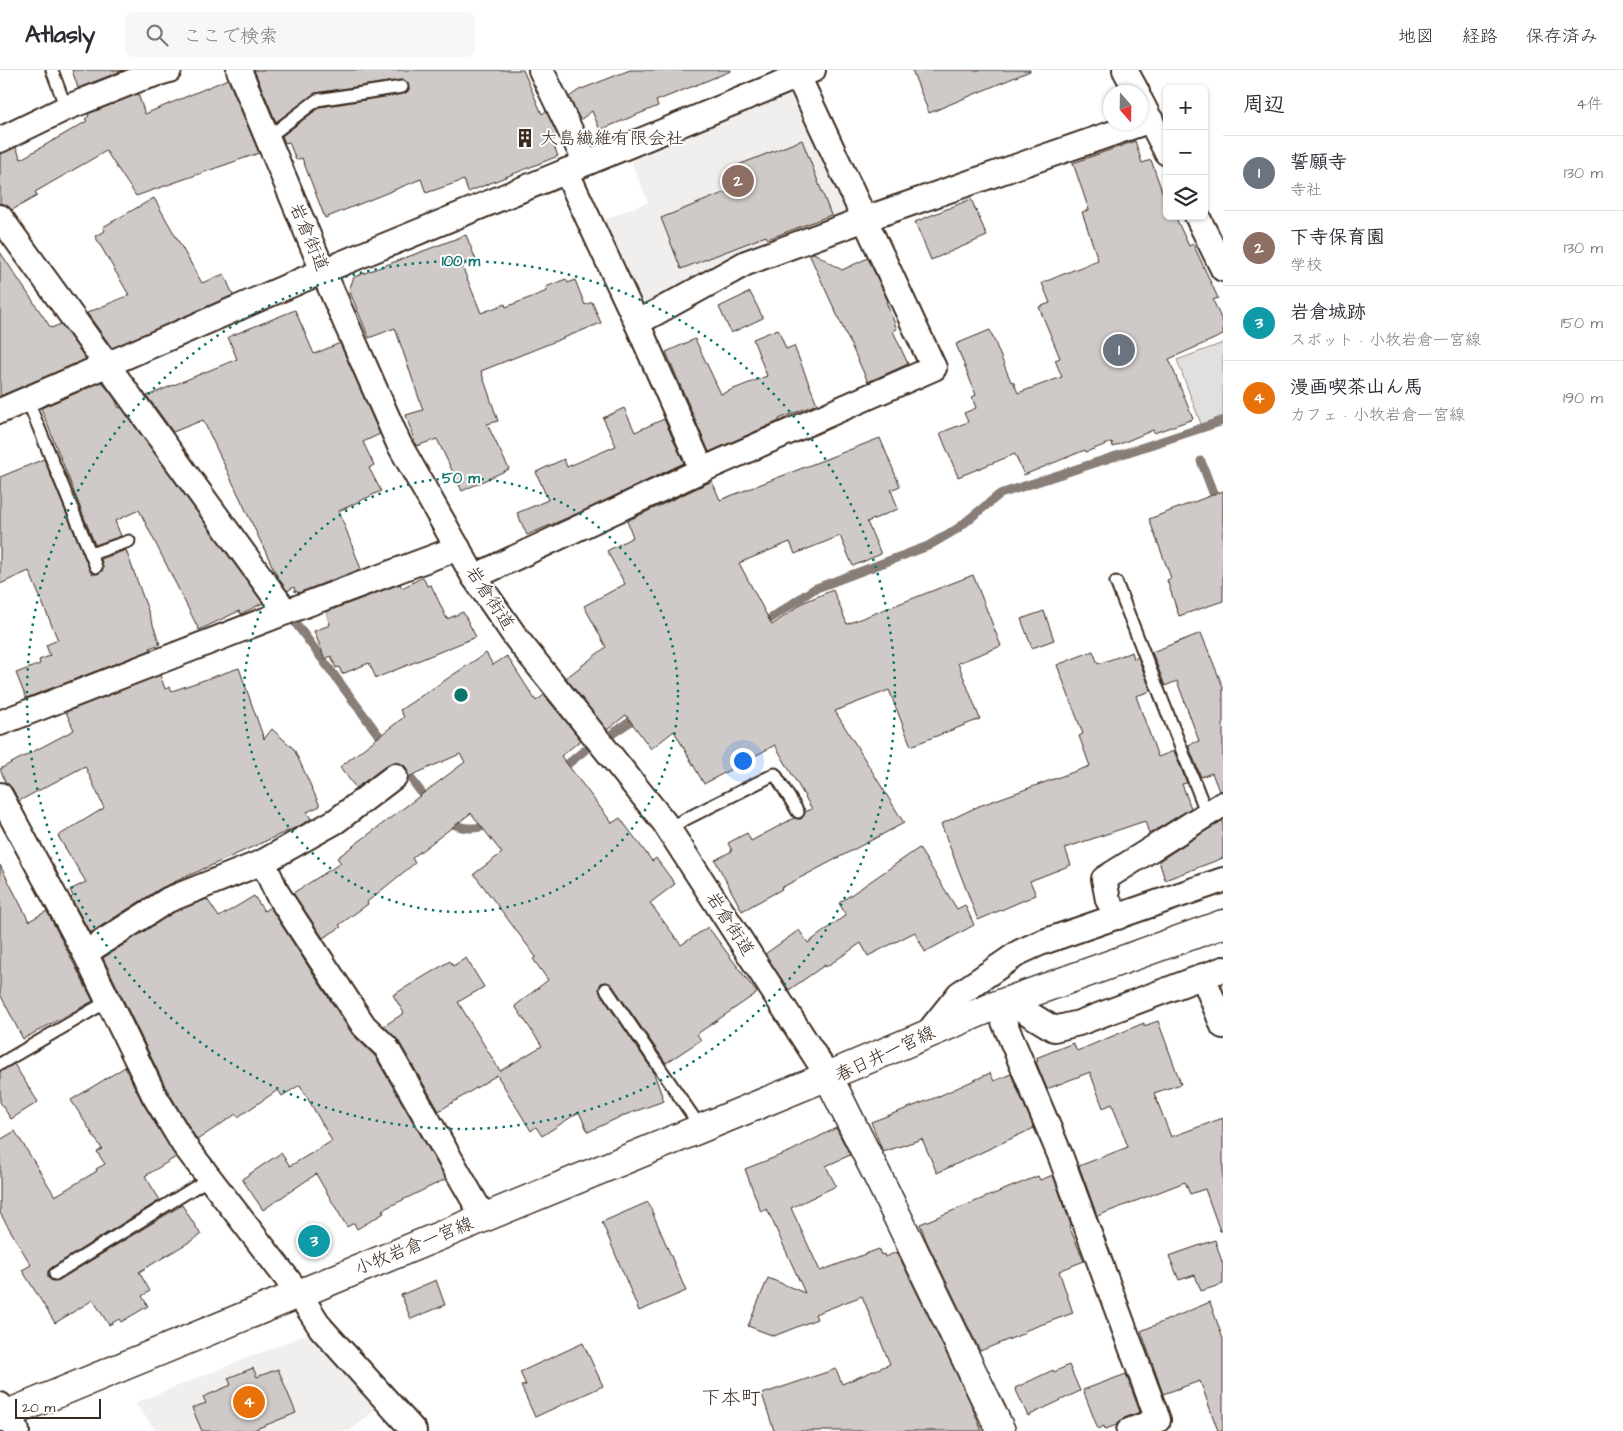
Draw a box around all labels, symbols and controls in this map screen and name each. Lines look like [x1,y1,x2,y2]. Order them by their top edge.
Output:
search box [125,12,475,57]
text: Atlasly [25,18,95,52]
icon: search [143,21,171,49]
text: ここで検索 [183,23,278,50]
text: 地図 [1398,24,1434,49]
text: 経路 [1462,24,1498,49]
text: 保存済み [1526,24,1598,49]
north arrow [1103,85,1148,130]
map controls [1163,85,1208,220]
button: + [1163,85,1208,130]
text: 周辺 [1243,90,1285,119]
text: 4件 [1576,93,1603,115]
place label: 大島繊維有限会社 [540,126,684,151]
building icon: 大島繊維有限会社 [514,127,536,149]
button: − [1163,130,1208,175]
text: 誓願寺 [1290,149,1347,176]
pin: 2 [722,162,754,200]
text: 1 [1258,162,1260,184]
text: 130 m [1564,162,1603,184]
button: layers [1163,175,1208,220]
text: 寺社 [1290,179,1322,201]
street label: 岩倉街道 [283,199,335,275]
text: 下寺保育園 [1290,224,1385,251]
text: 2 [1254,237,1264,259]
text: 130 m [1564,237,1603,259]
text: 100 m [442,251,481,272]
text: 学校 [1290,254,1322,276]
text: 岩倉城跡 [1290,299,1366,326]
text: 3 [1255,312,1263,334]
text: 150 m [1561,312,1603,334]
text: スポット · 小牧岩倉一宮線 [1290,329,1481,351]
pin: 1 [1103,331,1135,369]
text: 漫画喫茶山ん馬 [1290,374,1423,401]
text: 4 [1254,387,1264,409]
text: 190 m [1563,387,1603,409]
text: カフェ · 小牧岩倉一宮線 [1290,404,1465,426]
text: 50 m [442,468,480,489]
street label: 岩倉街道 [460,561,520,635]
centre of rings [452,686,470,704]
your location [730,748,756,774]
street label: 岩倉街道 [700,887,760,961]
street label: 春日井一宮線 [831,1020,939,1088]
street label: 小牧岩倉一宮線 [351,1211,477,1281]
pin: 3 [298,1222,330,1260]
pin: 4 [233,1383,265,1421]
district label: 下本町 [701,1384,761,1412]
scale bar [15,1396,101,1419]
text: 20 m [22,1398,55,1418]

